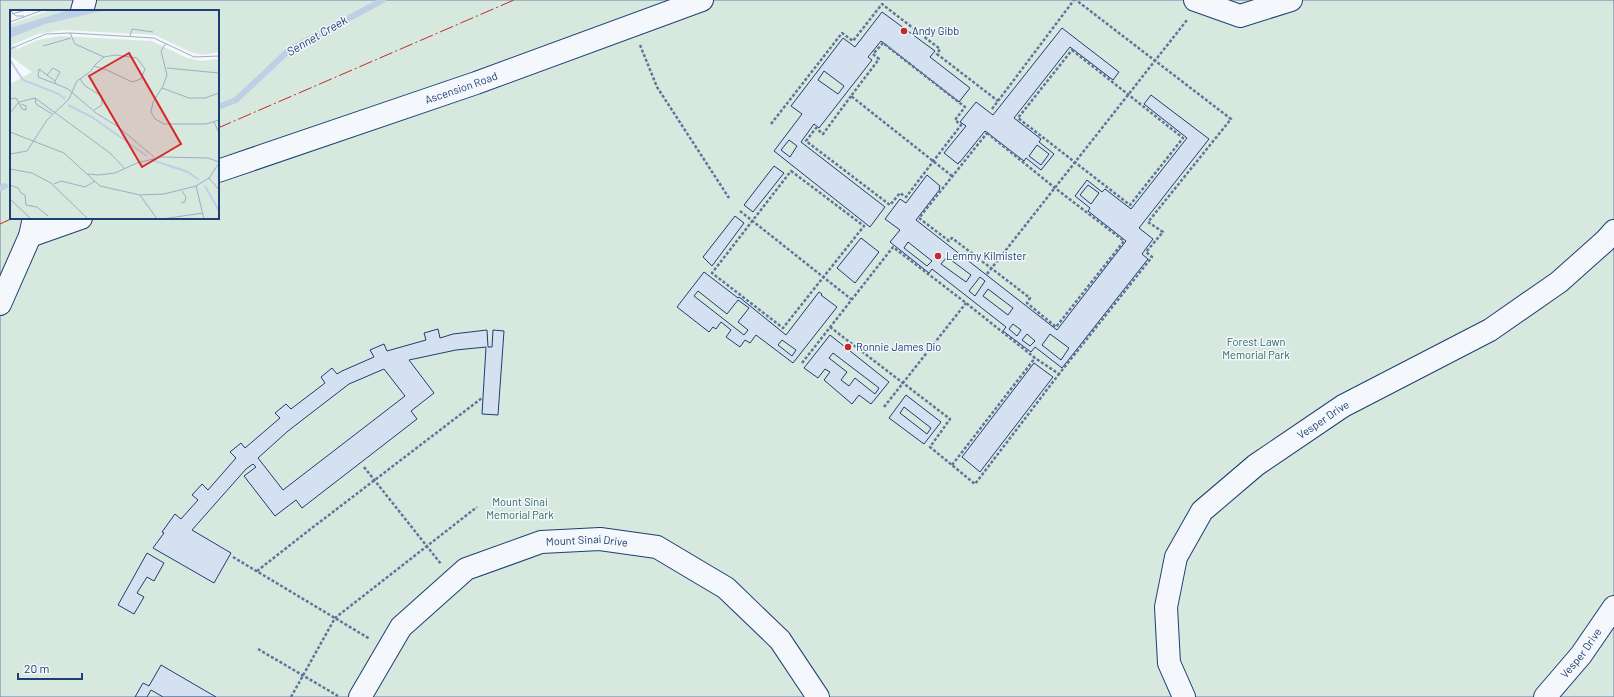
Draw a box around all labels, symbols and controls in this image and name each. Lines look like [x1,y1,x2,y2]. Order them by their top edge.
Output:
inset map [10,10,219,219]
water label: Sennet Creek [284,12,349,58]
place label: Andy Gibb [912,24,959,37]
marker: Andy Gibb [899,26,909,36]
street label: Ascension Road [423,69,499,106]
place label: Lemmy Kilmister [946,249,1026,262]
marker: Lemmy Kilmister [933,251,943,261]
park label: Forest Lawn Memorial Park [1222,335,1290,361]
place label: Ronnie James Dio [856,340,941,353]
marker: Ronnie James Dio [843,342,853,352]
street label: Vesper Drive [1294,397,1351,441]
park label: Mount Sinai Memorial Park [486,495,554,521]
street label: Mount Sinai Drive [546,532,629,549]
street label: Vesper Drive [1557,625,1604,680]
scale bar [18,655,82,681]
text: 20 m [24,661,50,675]

